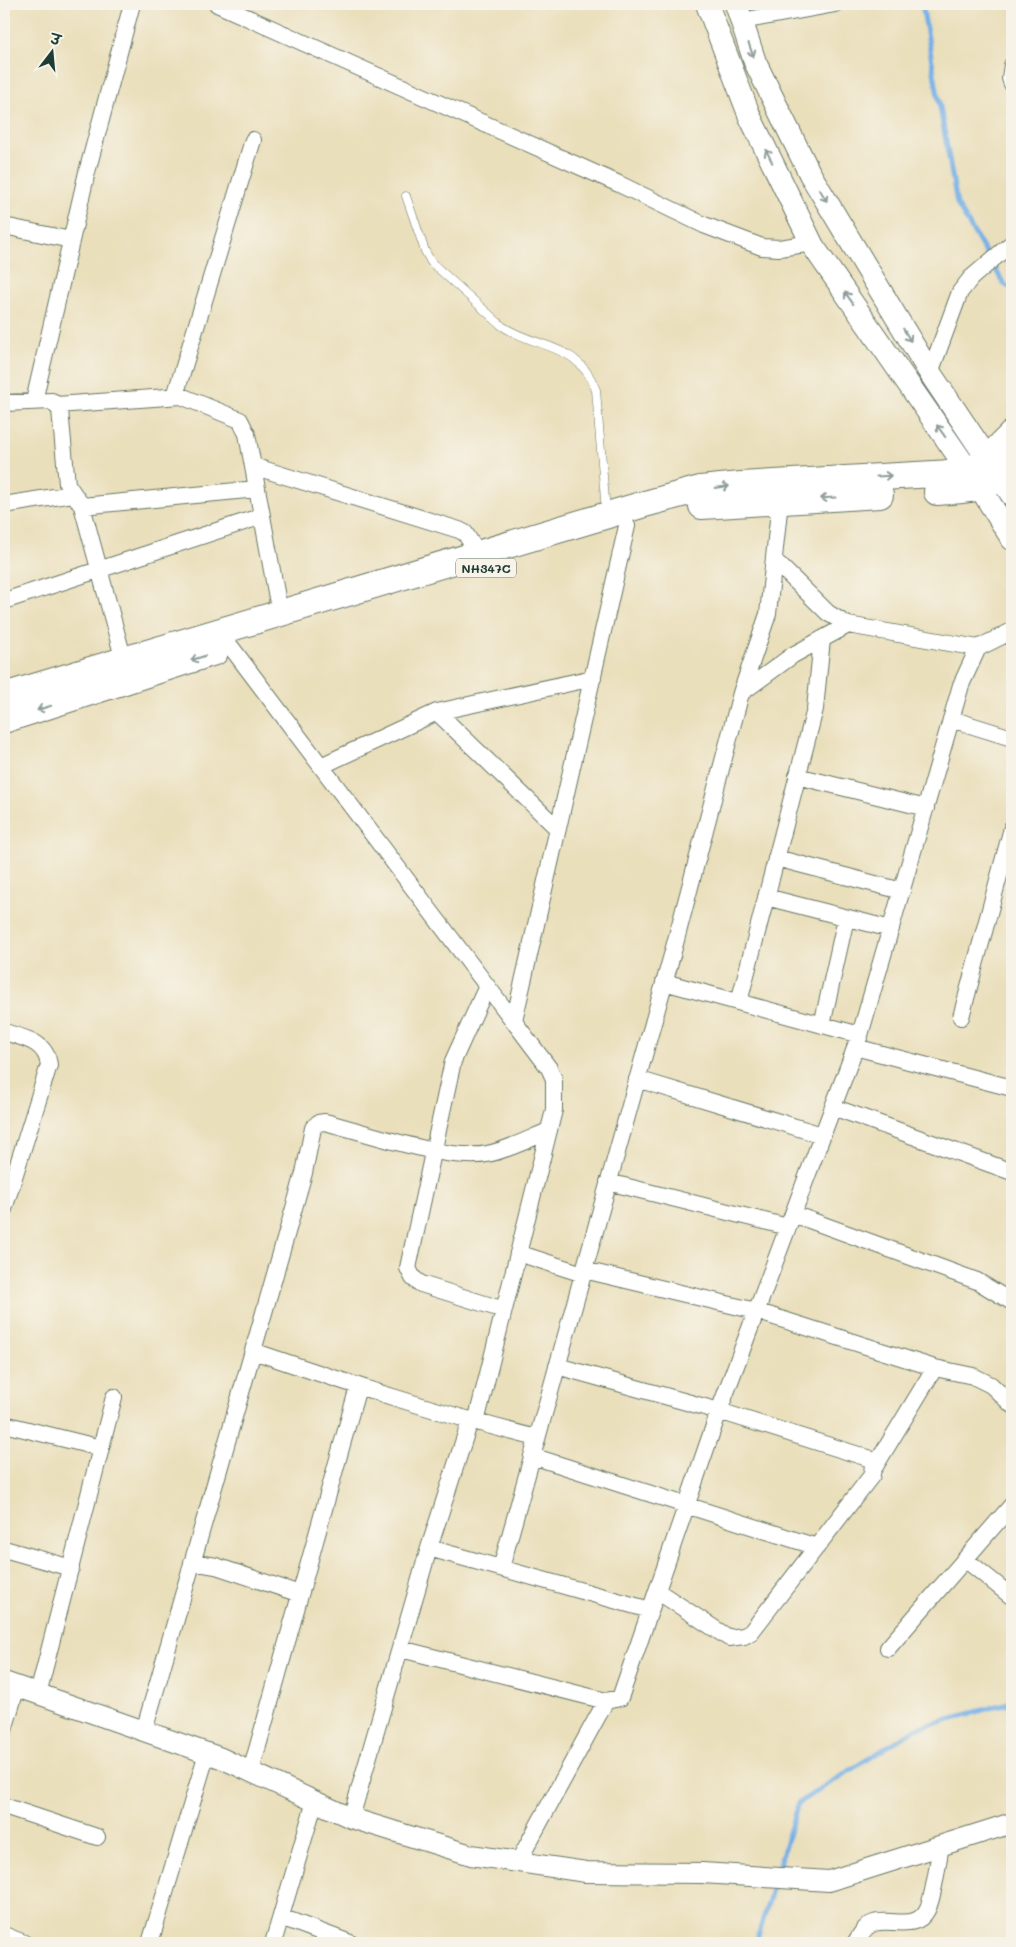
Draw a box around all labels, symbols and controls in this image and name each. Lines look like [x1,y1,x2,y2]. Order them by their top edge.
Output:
north arrow [28,28,78,78]
text: उ [47,28,64,50]
one-way arrow [747,42,757,58]
one-way arrow [764,149,774,164]
one-way arrow [819,188,829,202]
one-way arrow [844,291,854,305]
one-way arrow [903,327,913,341]
one-way arrow [936,425,946,439]
one-way arrow [876,472,892,481]
one-way arrow [714,482,730,492]
one-way arrow [820,494,836,503]
road number: NH347C [456,558,516,578]
one-way arrow [191,653,207,663]
one-way arrow [36,703,52,713]

